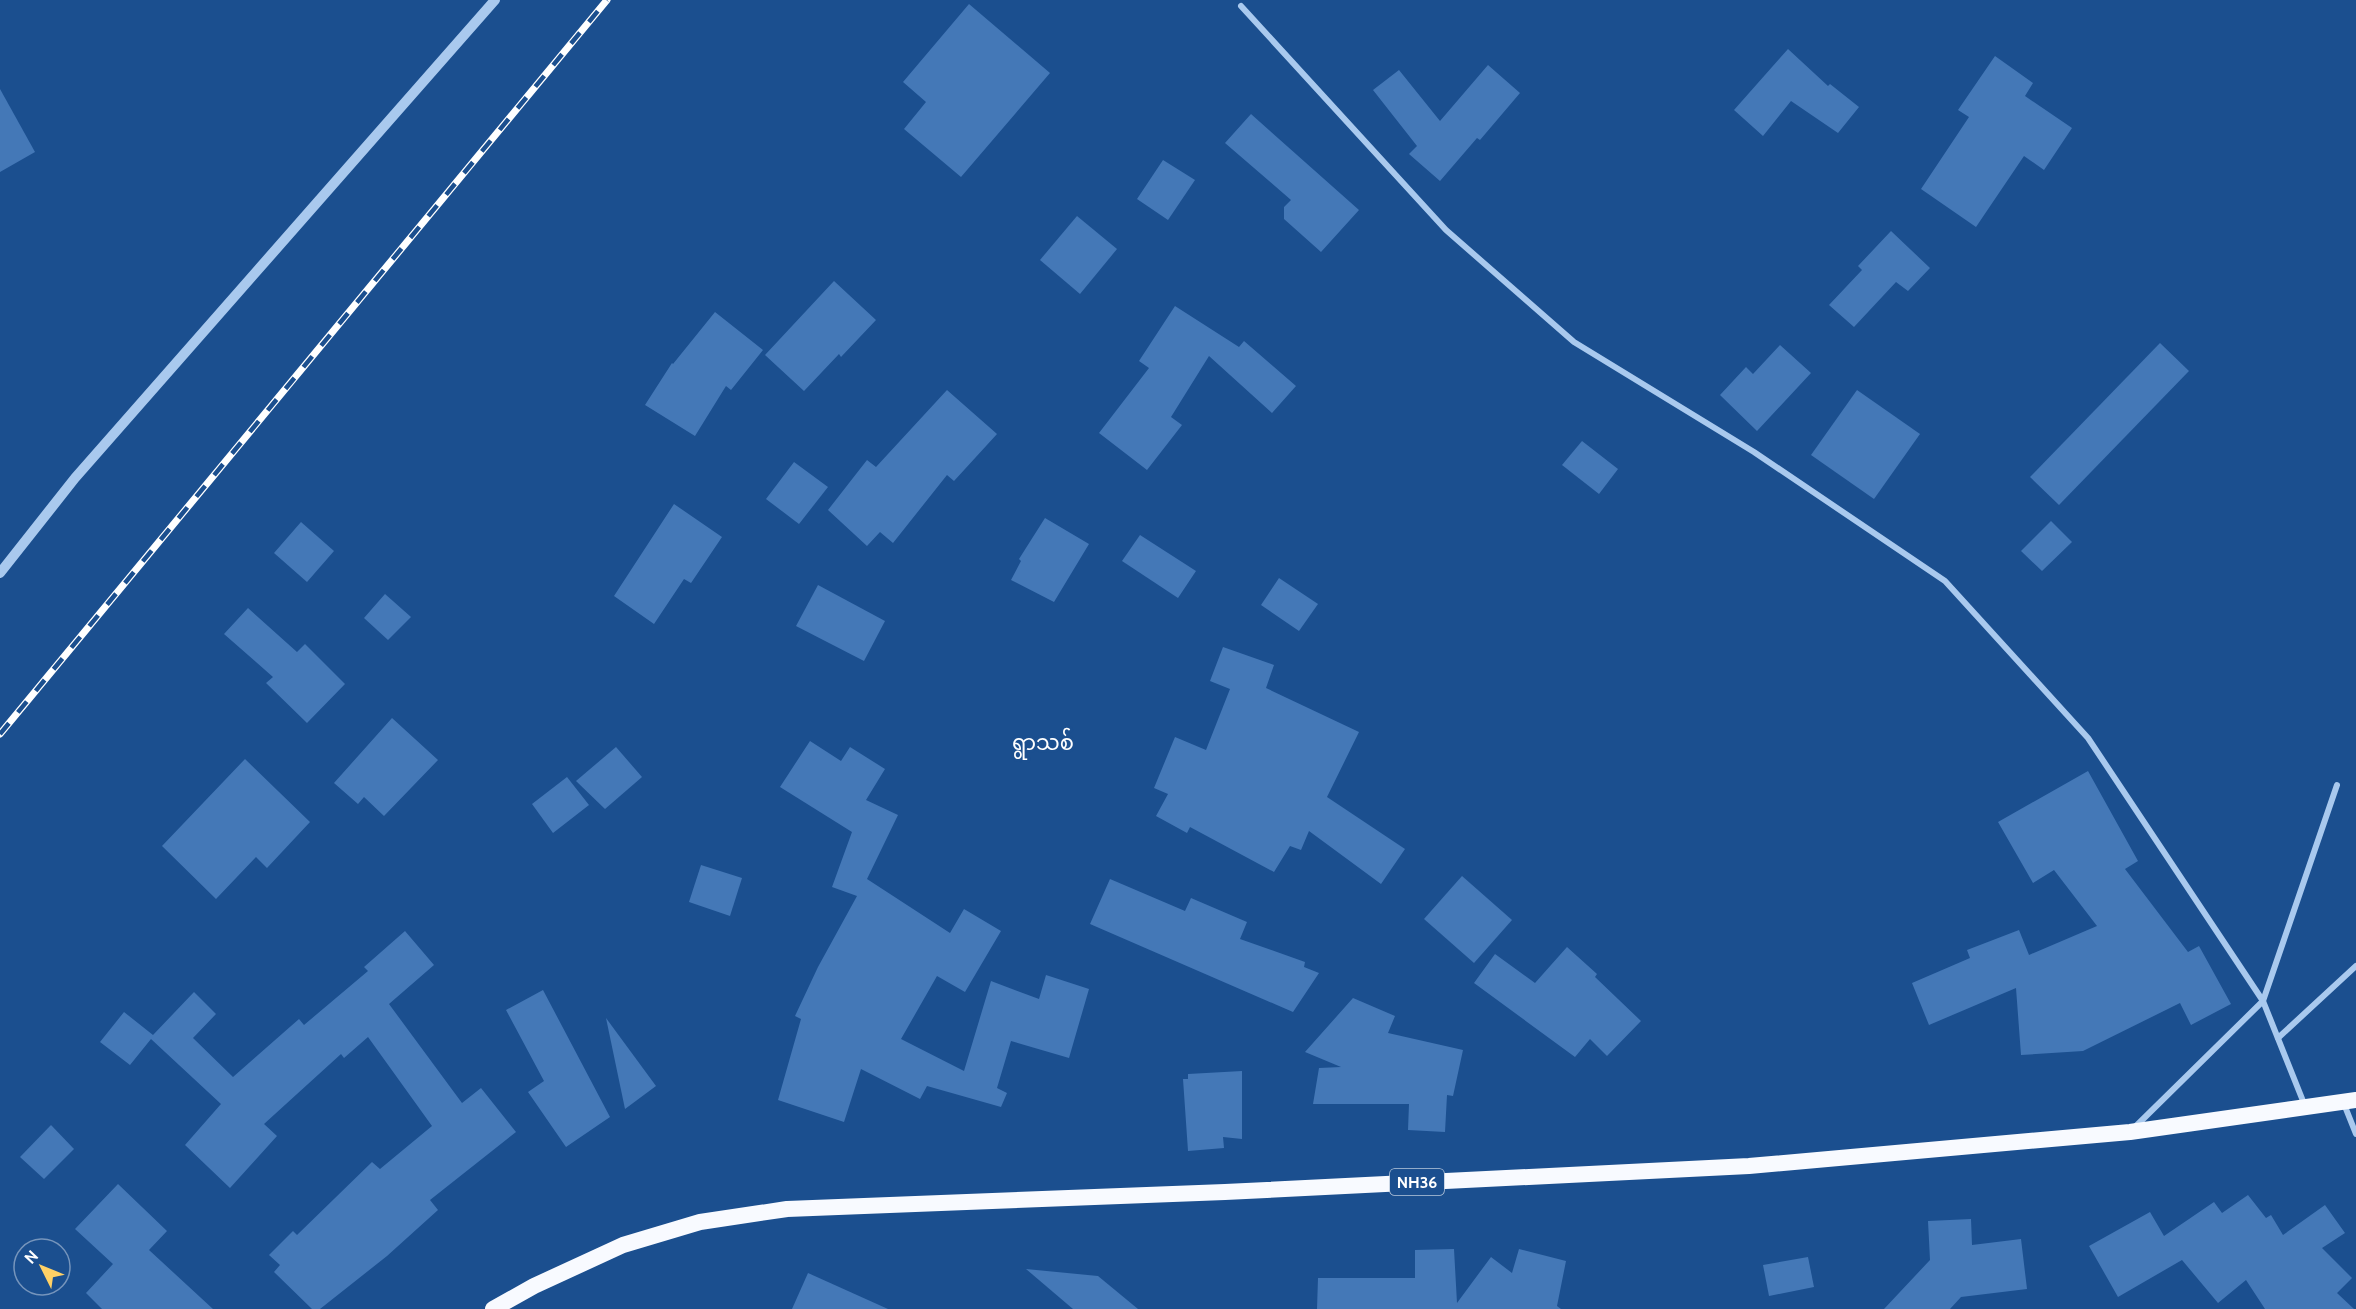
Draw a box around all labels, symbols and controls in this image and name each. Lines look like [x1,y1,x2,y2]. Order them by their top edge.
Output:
district label: ရွာသစ် [1012,727,1074,760]
road number: NH36 [1390,1169,1444,1195]
north arrow [12,1237,72,1297]
text: N [21,1246,42,1268]

